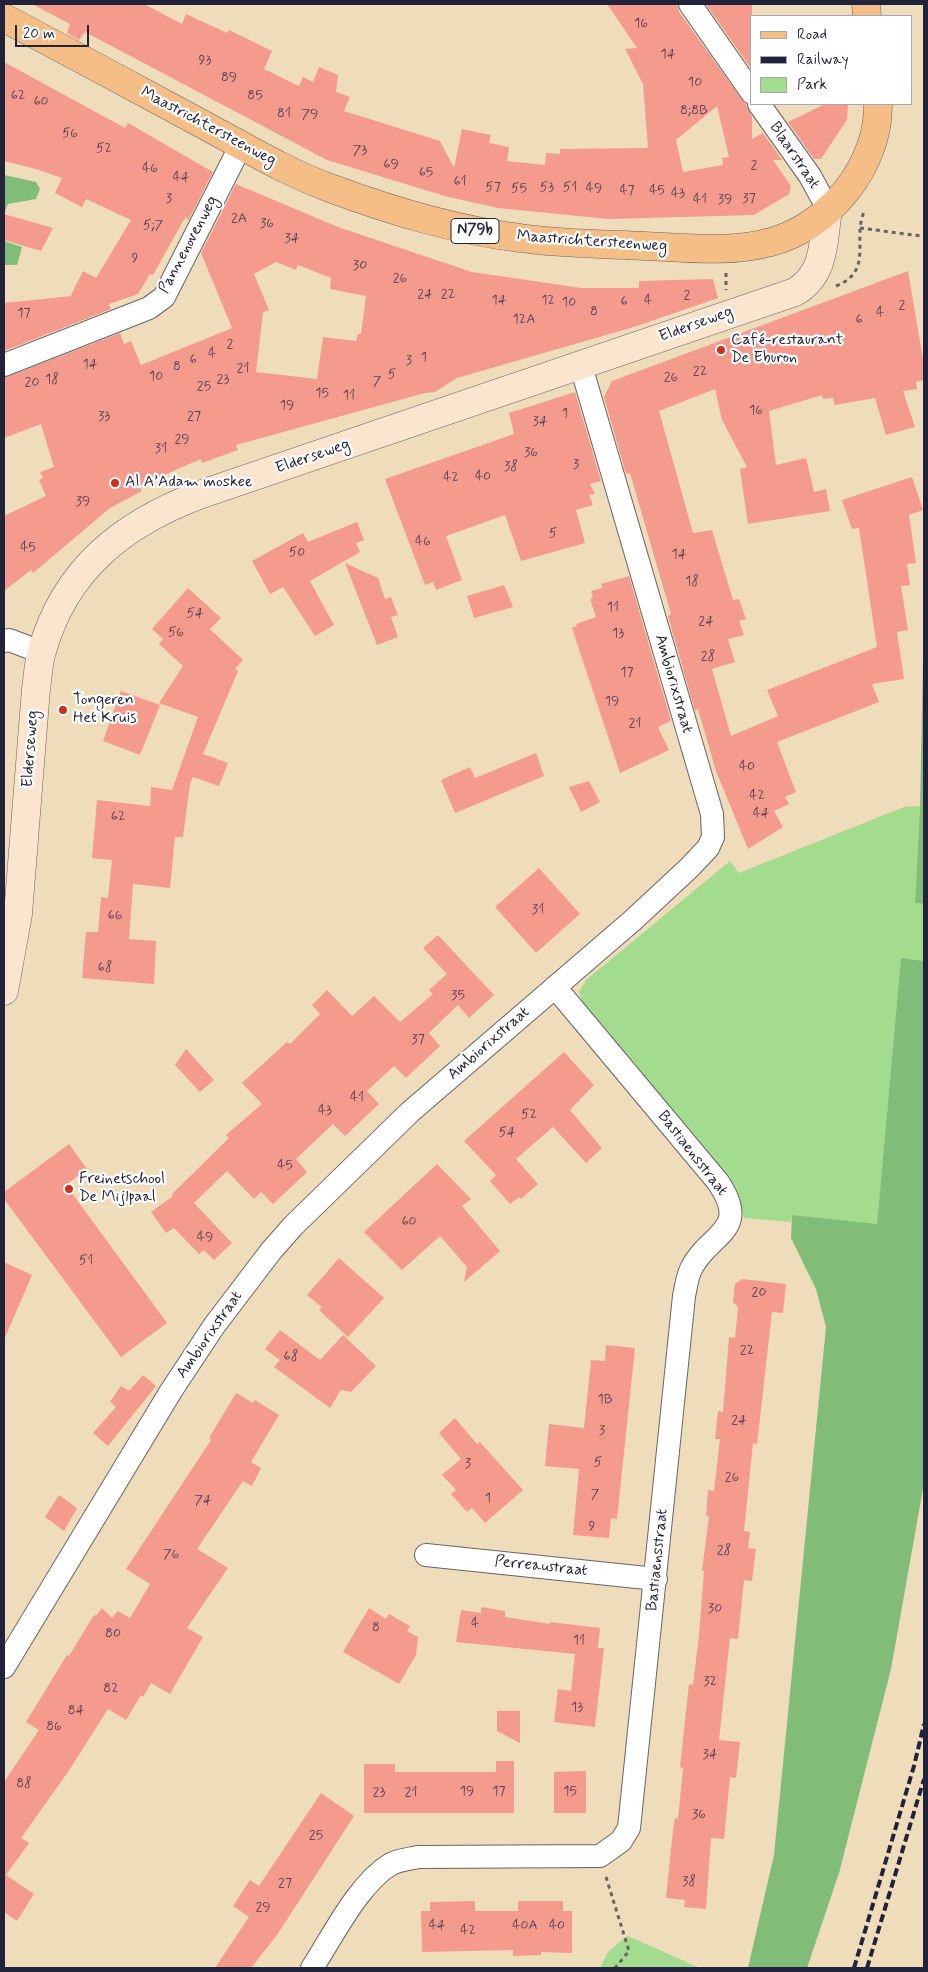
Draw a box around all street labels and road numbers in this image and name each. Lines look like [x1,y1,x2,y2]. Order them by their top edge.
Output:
street label: Maastrichtersteenweg [137,83,279,171]
street label: Blaarstraat [765,119,823,193]
street label: Pannenovenweg [155,193,223,297]
road number: N79b [451,218,499,244]
street label: Maastrichtersteenweg [516,227,668,257]
street label: Elderseweg [656,303,736,347]
street label: Elderseweg [273,435,353,479]
street label: Ambiorixstraat [650,632,696,736]
street label: Elderseweg [19,710,43,788]
street label: Ambiorixstraat [444,1003,534,1085]
street label: Bastiaensstraat [653,1108,731,1200]
street label: Ambiorixstraat [173,1288,247,1382]
street label: Bastiaensstraat [643,1508,673,1612]
street label: Perreaustraat [494,1553,588,1581]

